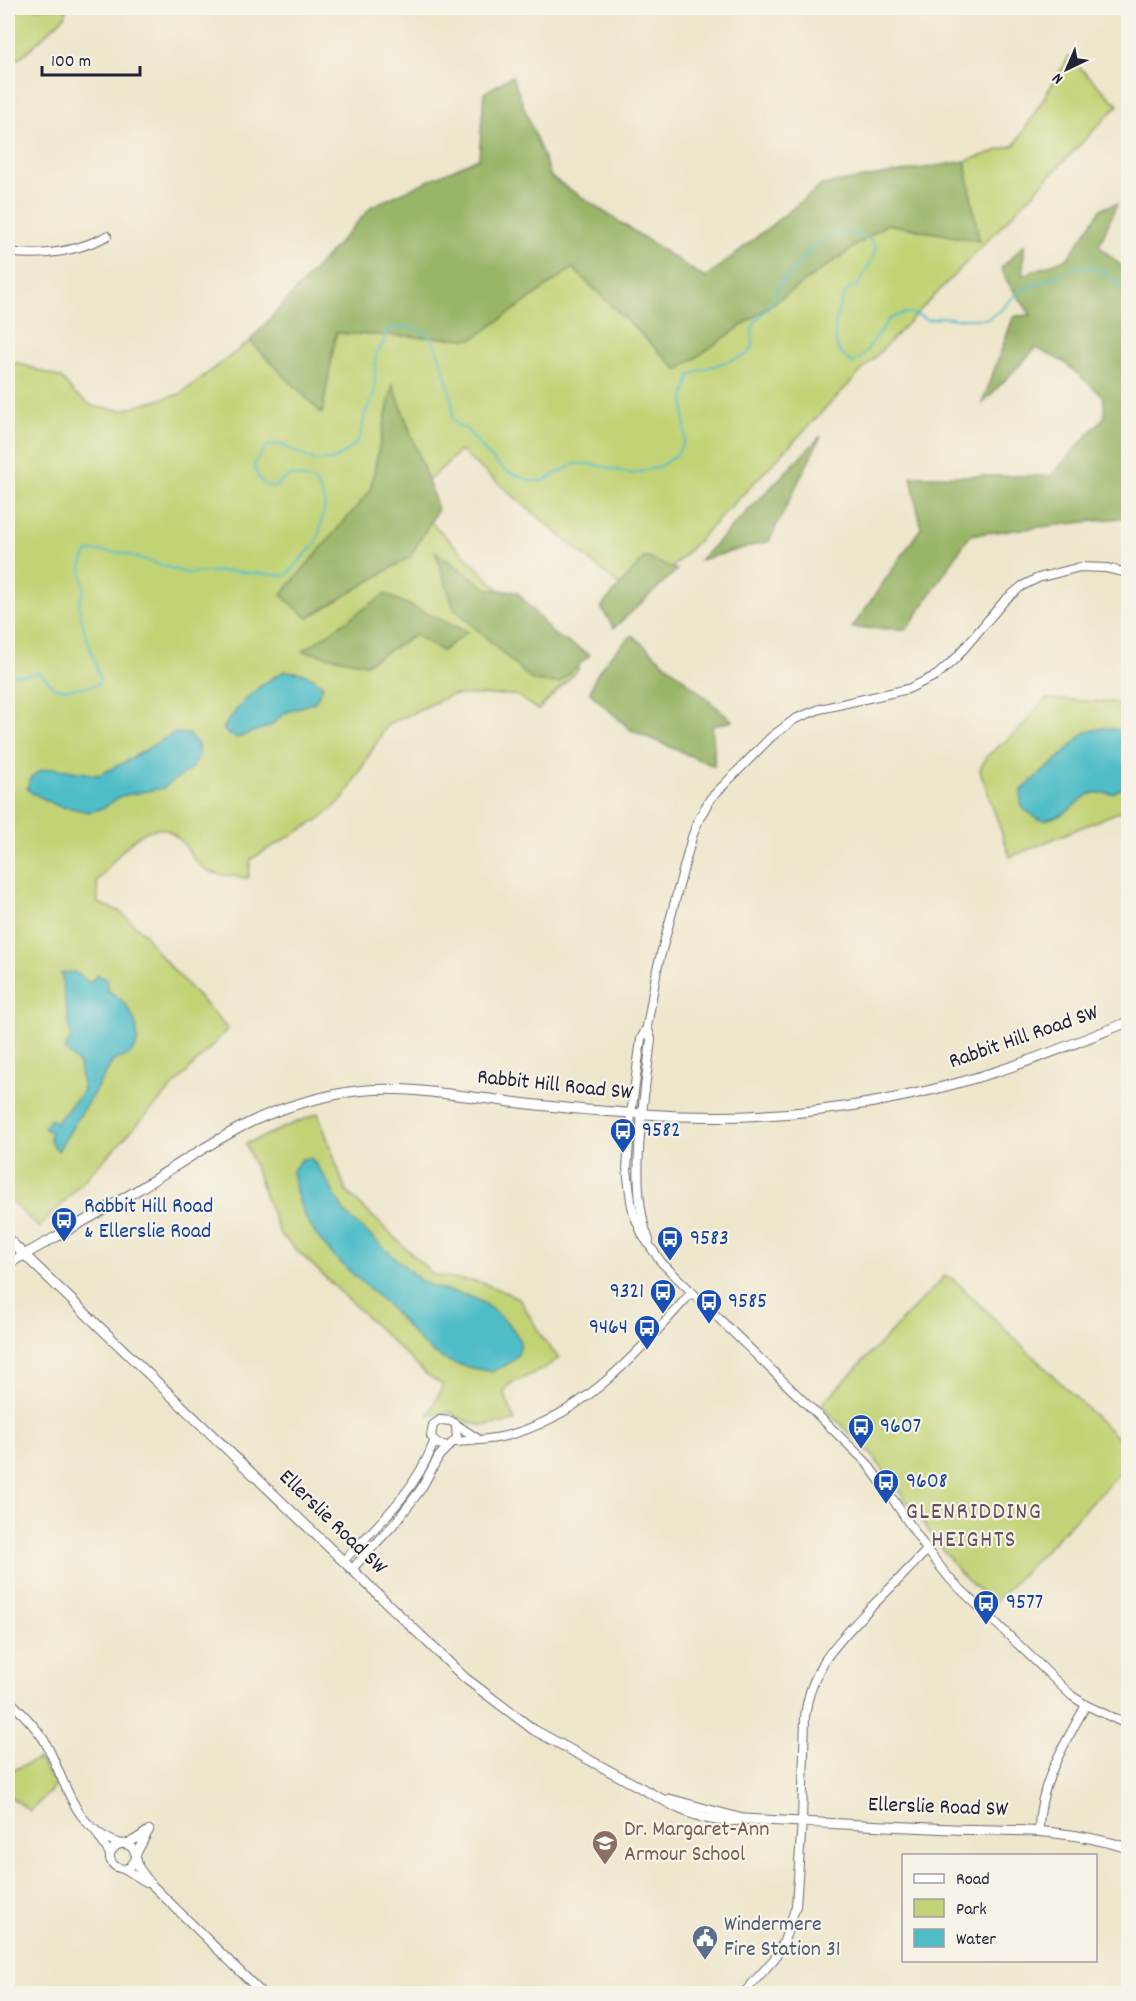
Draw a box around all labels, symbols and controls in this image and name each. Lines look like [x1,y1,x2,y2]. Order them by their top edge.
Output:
scale bar [42,39,140,77]
north arrow [1037,39,1097,99]
text: 100 m [51,50,91,75]
text: N [1047,67,1069,89]
street label: Rabbit Hill Road SW [945,998,1103,1078]
street label: Rabbit Hill Road SW [476,1062,635,1110]
bus stop icon: 9582 [608,1116,638,1154]
place label: 9582 [642,1116,681,1147]
place label: Rabbit Hill Road & Ellerslie Road [84,1192,213,1248]
bus stop icon: Rabbit Hill Road & Ellerslie Road [49,1205,79,1243]
bus stop icon: 9583 [655,1224,685,1262]
place label: 9583 [690,1224,729,1255]
place label: 9321 [610,1277,644,1308]
bus stop icon: 9321 [648,1277,678,1315]
bus stop icon: 9585 [694,1287,724,1325]
place label: 9585 [728,1287,767,1318]
place label: 9464 [589,1313,628,1344]
bus stop icon: 9464 [632,1313,662,1351]
bus stop icon: 9607 [846,1412,876,1450]
place label: 9607 [880,1412,921,1443]
street label: Ellerslie Road SW [271,1463,393,1583]
bus stop icon: 9608 [871,1467,901,1505]
place label: 9608 [906,1467,948,1498]
district label: GLENRIDDING HEIGHTS [906,1496,1042,1558]
bus stop icon: 9577 [971,1588,1001,1626]
place label: 9577 [1006,1588,1043,1619]
street label: Ellerslie Road SW [867,1790,1009,1826]
place label: Dr. Margaret-Ann Armour School [624,1815,769,1871]
school or university icon: Dr. Margaret-Ann Armour School [590,1828,620,1866]
legend [902,1854,1097,1962]
text: Road [956,1868,990,1893]
text: Park [956,1898,987,1923]
place label: Windermere Fire Station 31 [724,1910,841,1966]
public building icon: Windermere Fire Station 31 [690,1923,720,1961]
text: Water [956,1928,996,1953]

